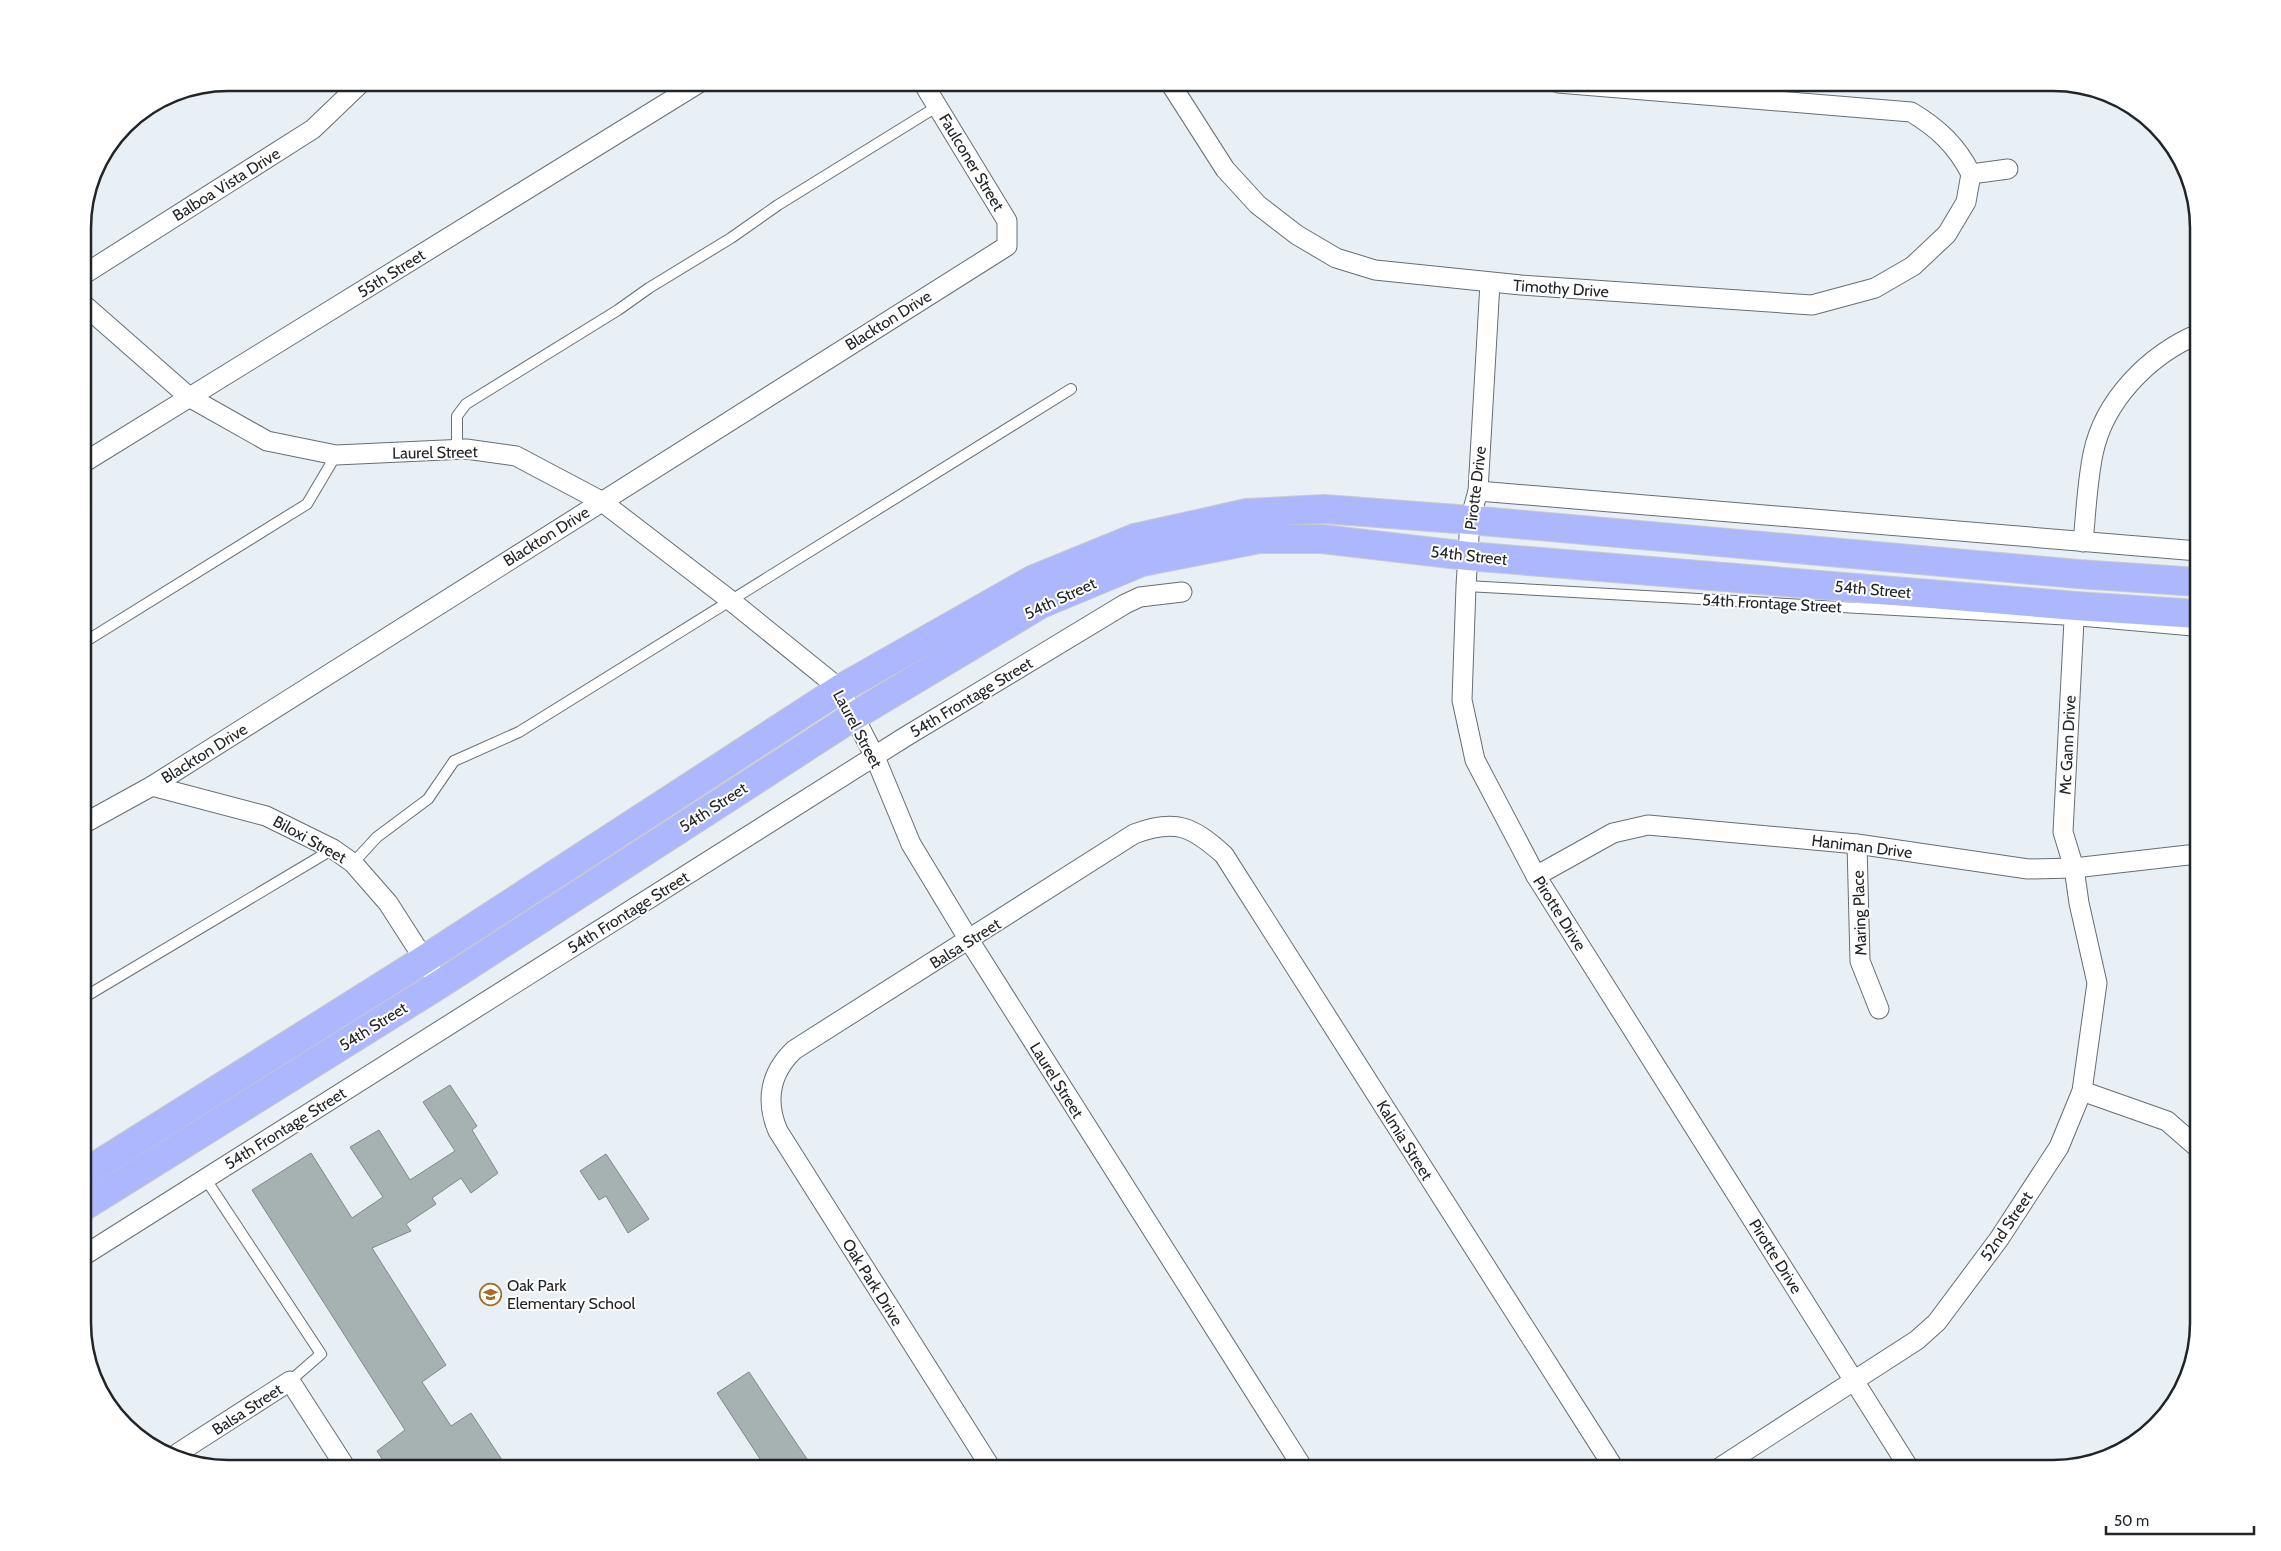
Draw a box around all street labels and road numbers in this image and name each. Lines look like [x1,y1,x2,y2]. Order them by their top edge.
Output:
street label: Faulconer Street [935,110,1008,215]
street label: Balboa Vista Drive [169,144,283,225]
street label: 55th Street [354,245,429,302]
street label: Timothy Drive [1512,276,1609,301]
street label: Blackton Drive [842,286,935,354]
street label: Laurel Street [392,442,479,463]
street label: Pirotte Drive [1461,445,1490,531]
street label: Blackton Drive [500,502,593,570]
street label: 54th Street [1430,542,1509,569]
street label: 54th Street [1021,573,1100,623]
street label: 54th Street [1834,577,1913,602]
street label: 54th Frontage Street [1702,590,1843,617]
street label: 54th Frontage Street [907,653,1037,742]
street label: Laurel Street [829,687,886,772]
street label: Mc Gann Drive [2055,695,2080,795]
street label: Blackton Drive [158,719,251,787]
street label: 54th Street [676,778,751,836]
street label: Biloxi Street [270,812,350,868]
street label: Haniman Drive [1811,831,1913,862]
street label: 54th Frontage Street [564,867,693,957]
street label: Maring Place [1849,870,1870,956]
street label: Pirotte Drive [1529,872,1590,954]
street label: Balsa Street [926,914,1005,973]
street label: 54th Street [336,998,411,1055]
street label: Laurel Street [1026,1039,1088,1122]
street label: 54th Frontage Street [221,1083,350,1173]
street label: Kalmia Street [1373,1097,1437,1184]
street label: 52nd Street [1976,1187,2037,1265]
street label: Pirotte Drive [1745,1215,1806,1297]
street label: Oak Park Drive [838,1235,907,1329]
street label: Balsa Street [209,1379,287,1439]

